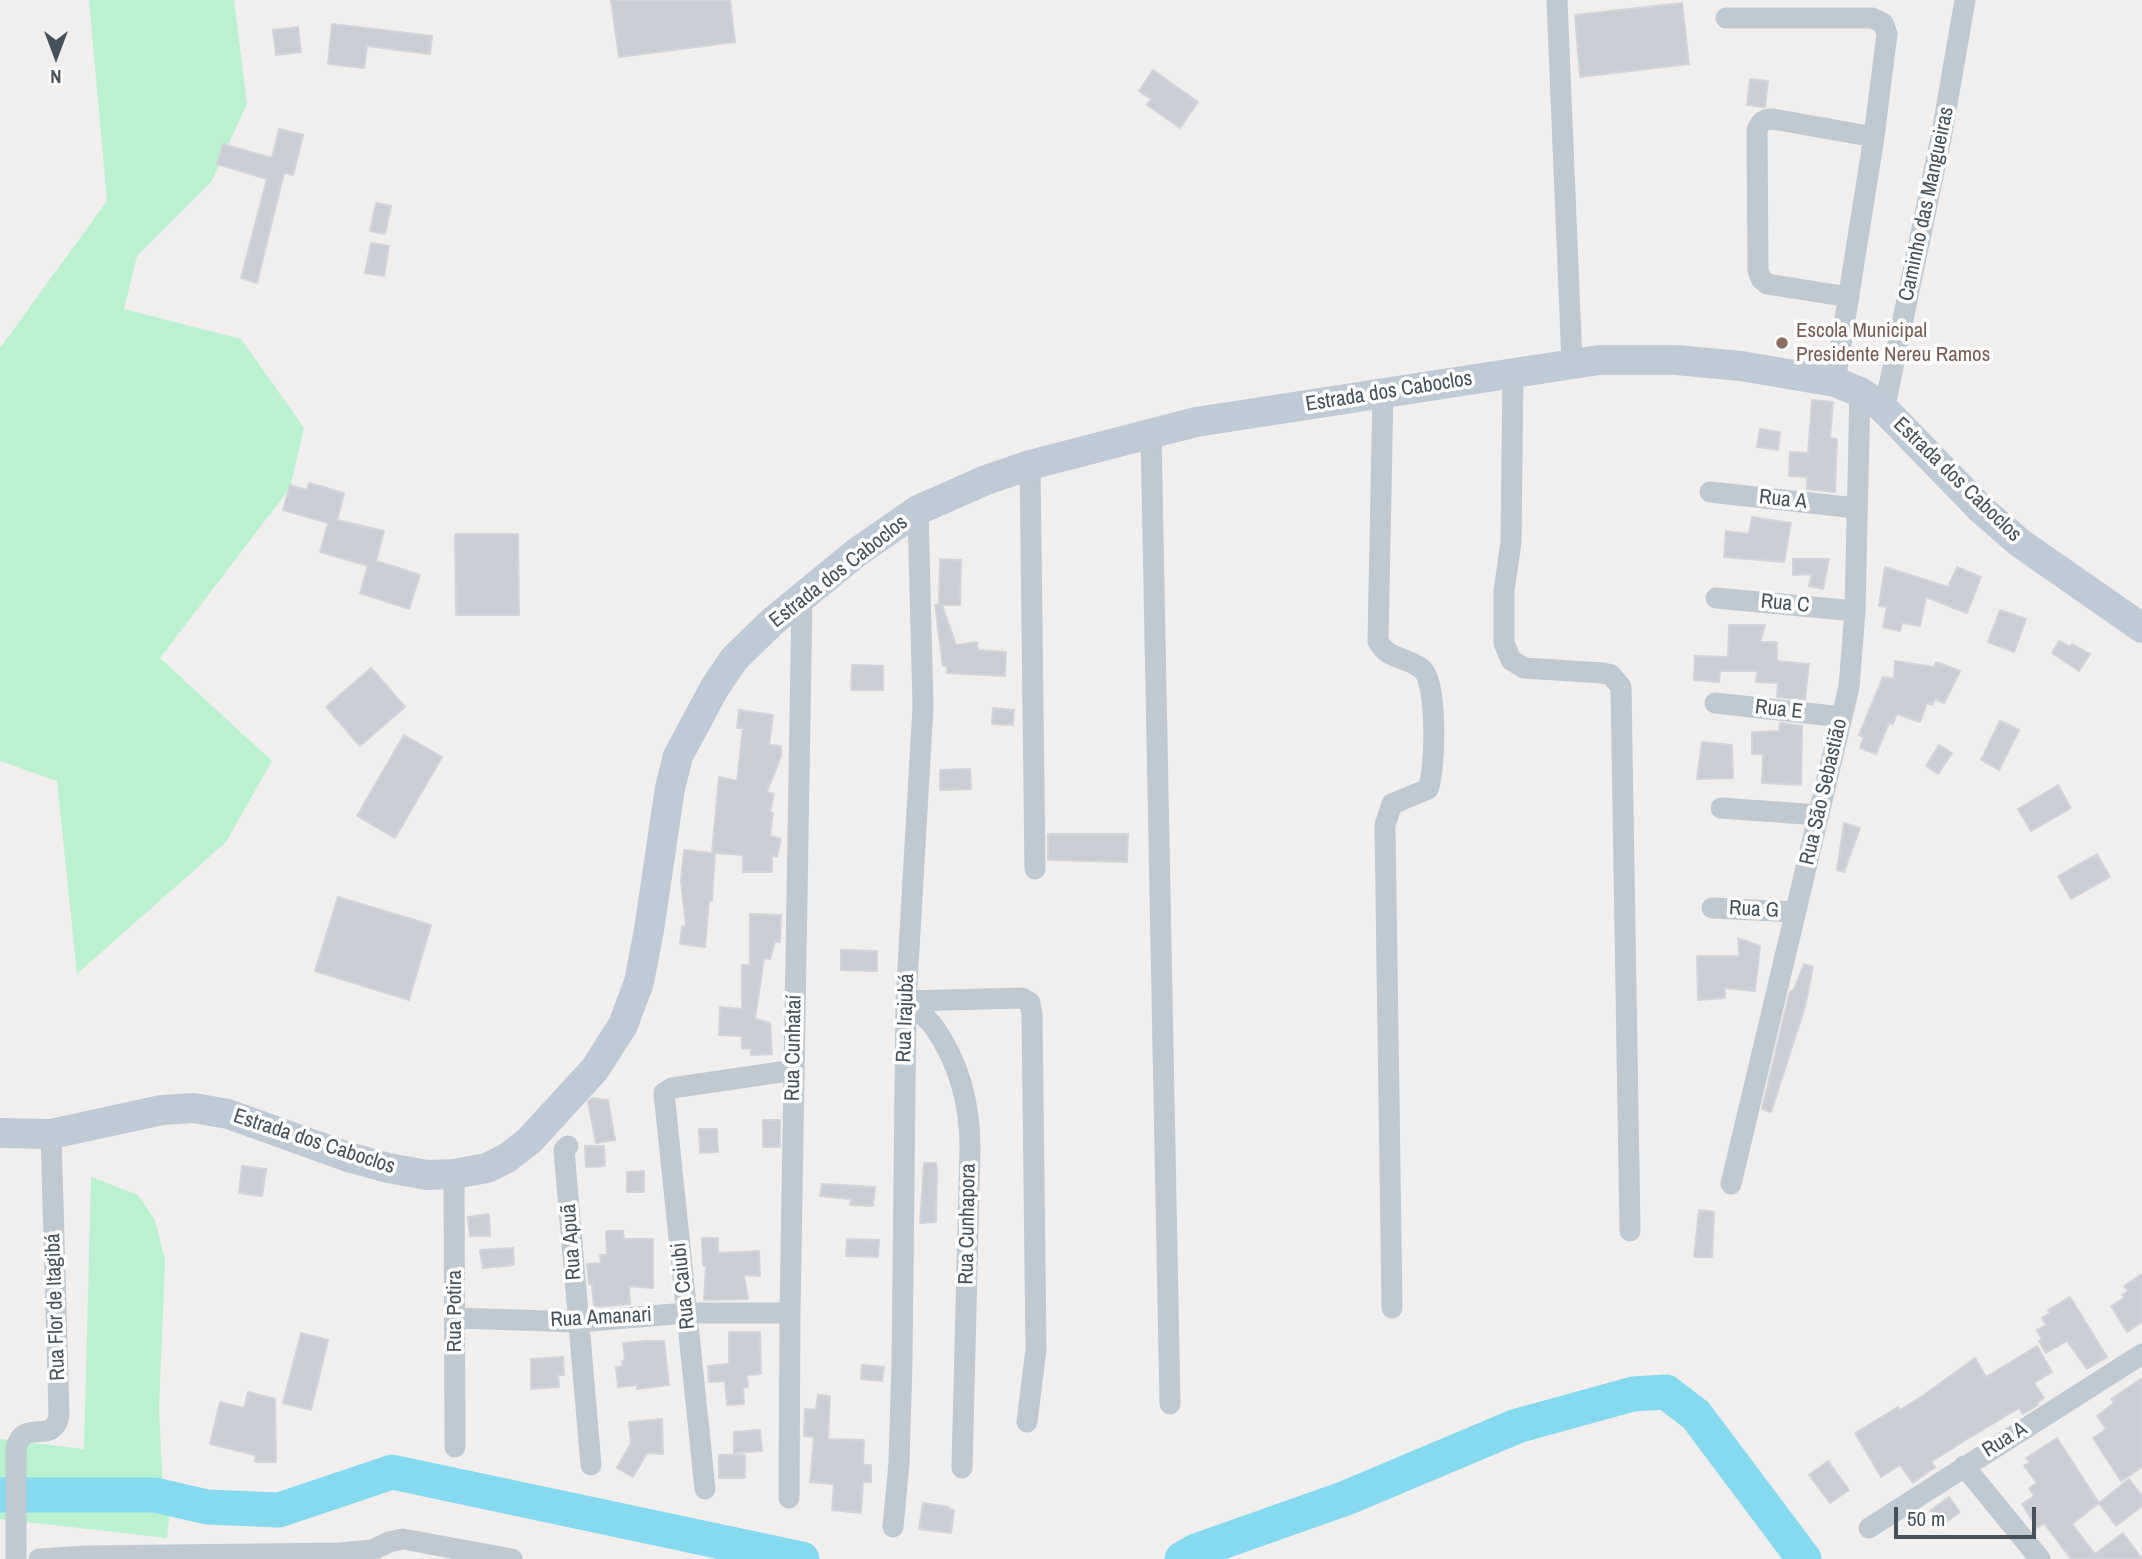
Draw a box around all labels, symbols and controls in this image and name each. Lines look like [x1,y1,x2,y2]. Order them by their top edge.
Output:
north arrow [21,21,91,91]
text: N [50,64,62,90]
street label: Caminho das Mangueiras [1894,104,1960,304]
place label: Escola Municipal Presidente Nereu Ramos [1796,318,1990,368]
marker: Escola Municipal Presidente Nereu Ramos [1774,335,1790,351]
street label: Estrada dos Caboclos [1304,366,1474,418]
street label: Estrada dos Caboclos [1888,412,2026,548]
street label: Rua A [1758,485,1808,515]
street label: Estrada dos Caboclos [765,510,913,634]
street label: Rua C [1760,589,1810,619]
street label: Rua E [1754,695,1804,725]
street label: Rua São Sebastião [1795,716,1853,868]
street label: Rua G [1728,896,1780,924]
street label: Rua Irajubá [892,973,920,1063]
street label: Rua Cunhataí [780,995,808,1101]
street label: Estrada dos Caboclos [230,1104,398,1180]
street label: Rua Cunhapora [954,1163,982,1285]
street label: Rua Apuã [557,1203,587,1281]
street label: Rua Flor de Itagibá [41,1233,71,1381]
street label: Rua Caiubi [667,1241,701,1331]
street label: Rua Potira [442,1270,468,1352]
street label: Rua Amanari [550,1303,652,1333]
street label: Rua A [1978,1417,2032,1463]
scale bar [1897,1492,2039,1536]
text: 50 m [1907,1504,1945,1533]

